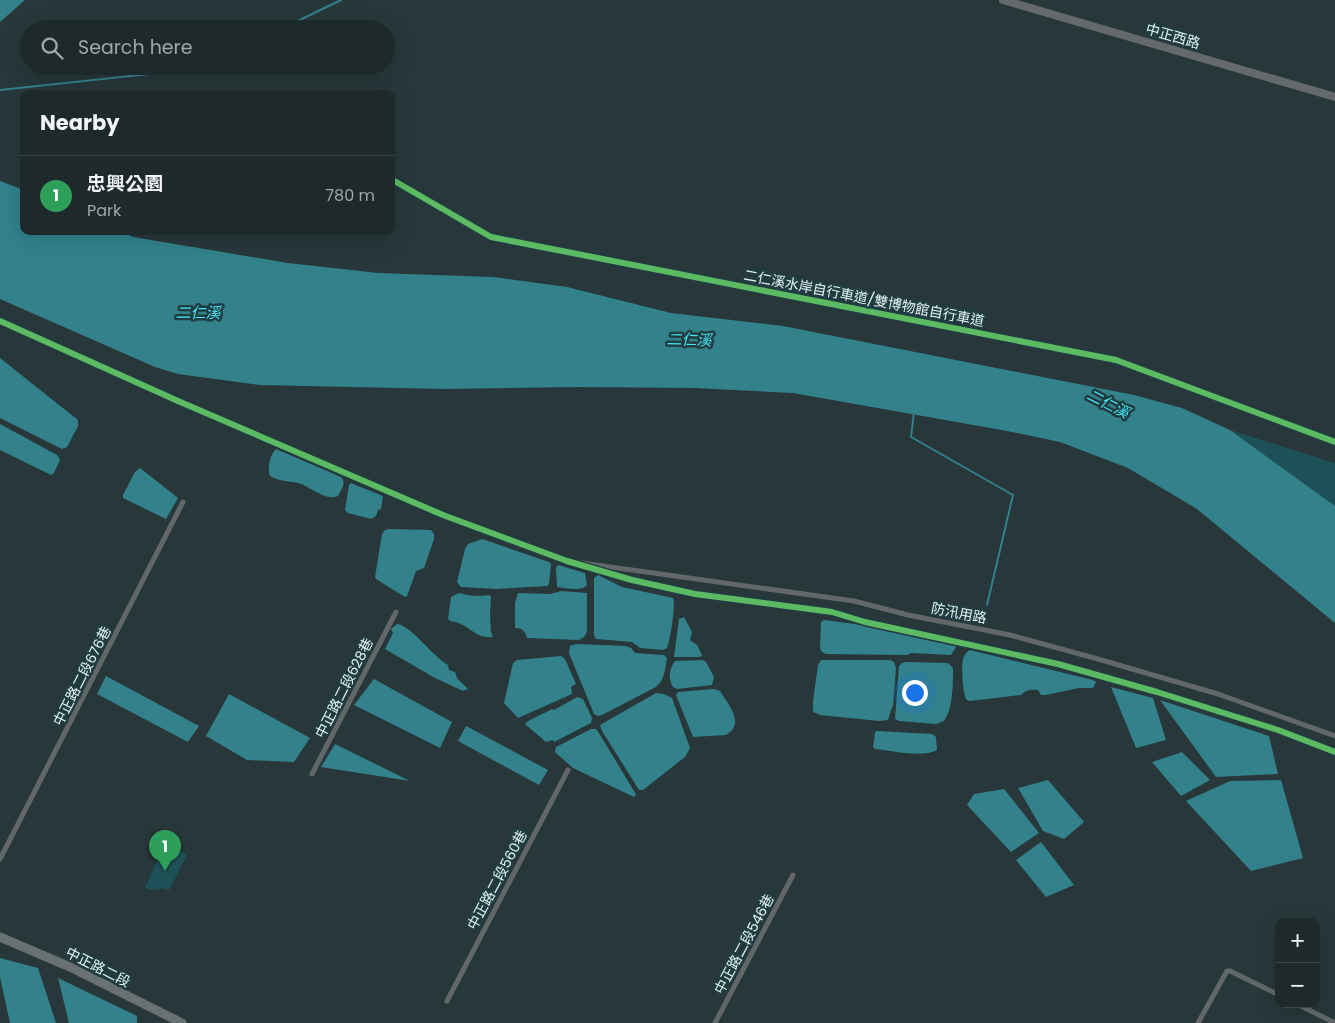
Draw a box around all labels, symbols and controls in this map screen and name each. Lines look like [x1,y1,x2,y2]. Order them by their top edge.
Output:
street label: 中正西路 [1143,19,1203,53]
search box [20,20,395,75]
icon: search [38,34,66,62]
text: Search here [78,34,192,61]
text: Nearby [40,108,120,137]
text: 忠興公園 [87,170,163,197]
text: 1 [53,184,59,207]
text: 780 m [325,184,375,207]
text: Park [87,199,121,222]
street label: 二仁溪水岸自行車道/雙博物館自行車道 [742,265,986,331]
water label: 二仁溪 [175,302,222,323]
water label: 二仁溪 [666,329,714,350]
water label: 二仁溪 [1083,384,1135,424]
street label: 防汛用路 [930,598,988,628]
street label: 中正路二段676巷 [48,623,116,729]
street label: 中正路二段628巷 [310,635,378,741]
your location [902,680,928,706]
street label: 中正路二段560巷 [462,827,532,933]
pin: 1 [149,830,181,871]
street label: 中正路二段546巷 [709,891,779,997]
map controls [1275,918,1320,1008]
button: + [1275,918,1320,963]
street label: 中正路二段 [62,942,134,992]
button: − [1275,963,1320,1008]

